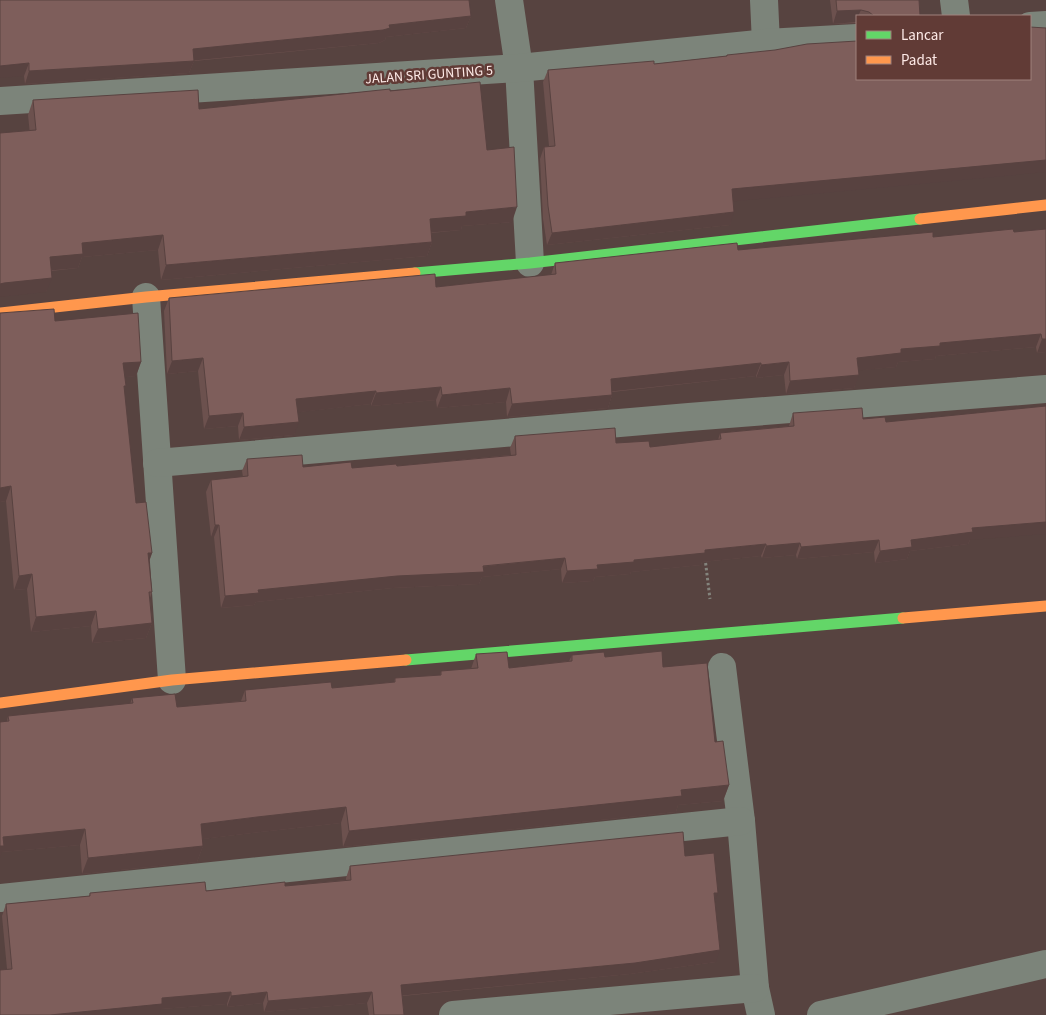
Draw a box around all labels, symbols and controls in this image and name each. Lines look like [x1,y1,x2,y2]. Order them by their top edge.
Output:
legend [856,15,1031,80]
text: Lancar [901,25,944,46]
text: Padat [901,50,937,71]
street label: JALAN SRI GUNTING 5 [365,61,494,89]

